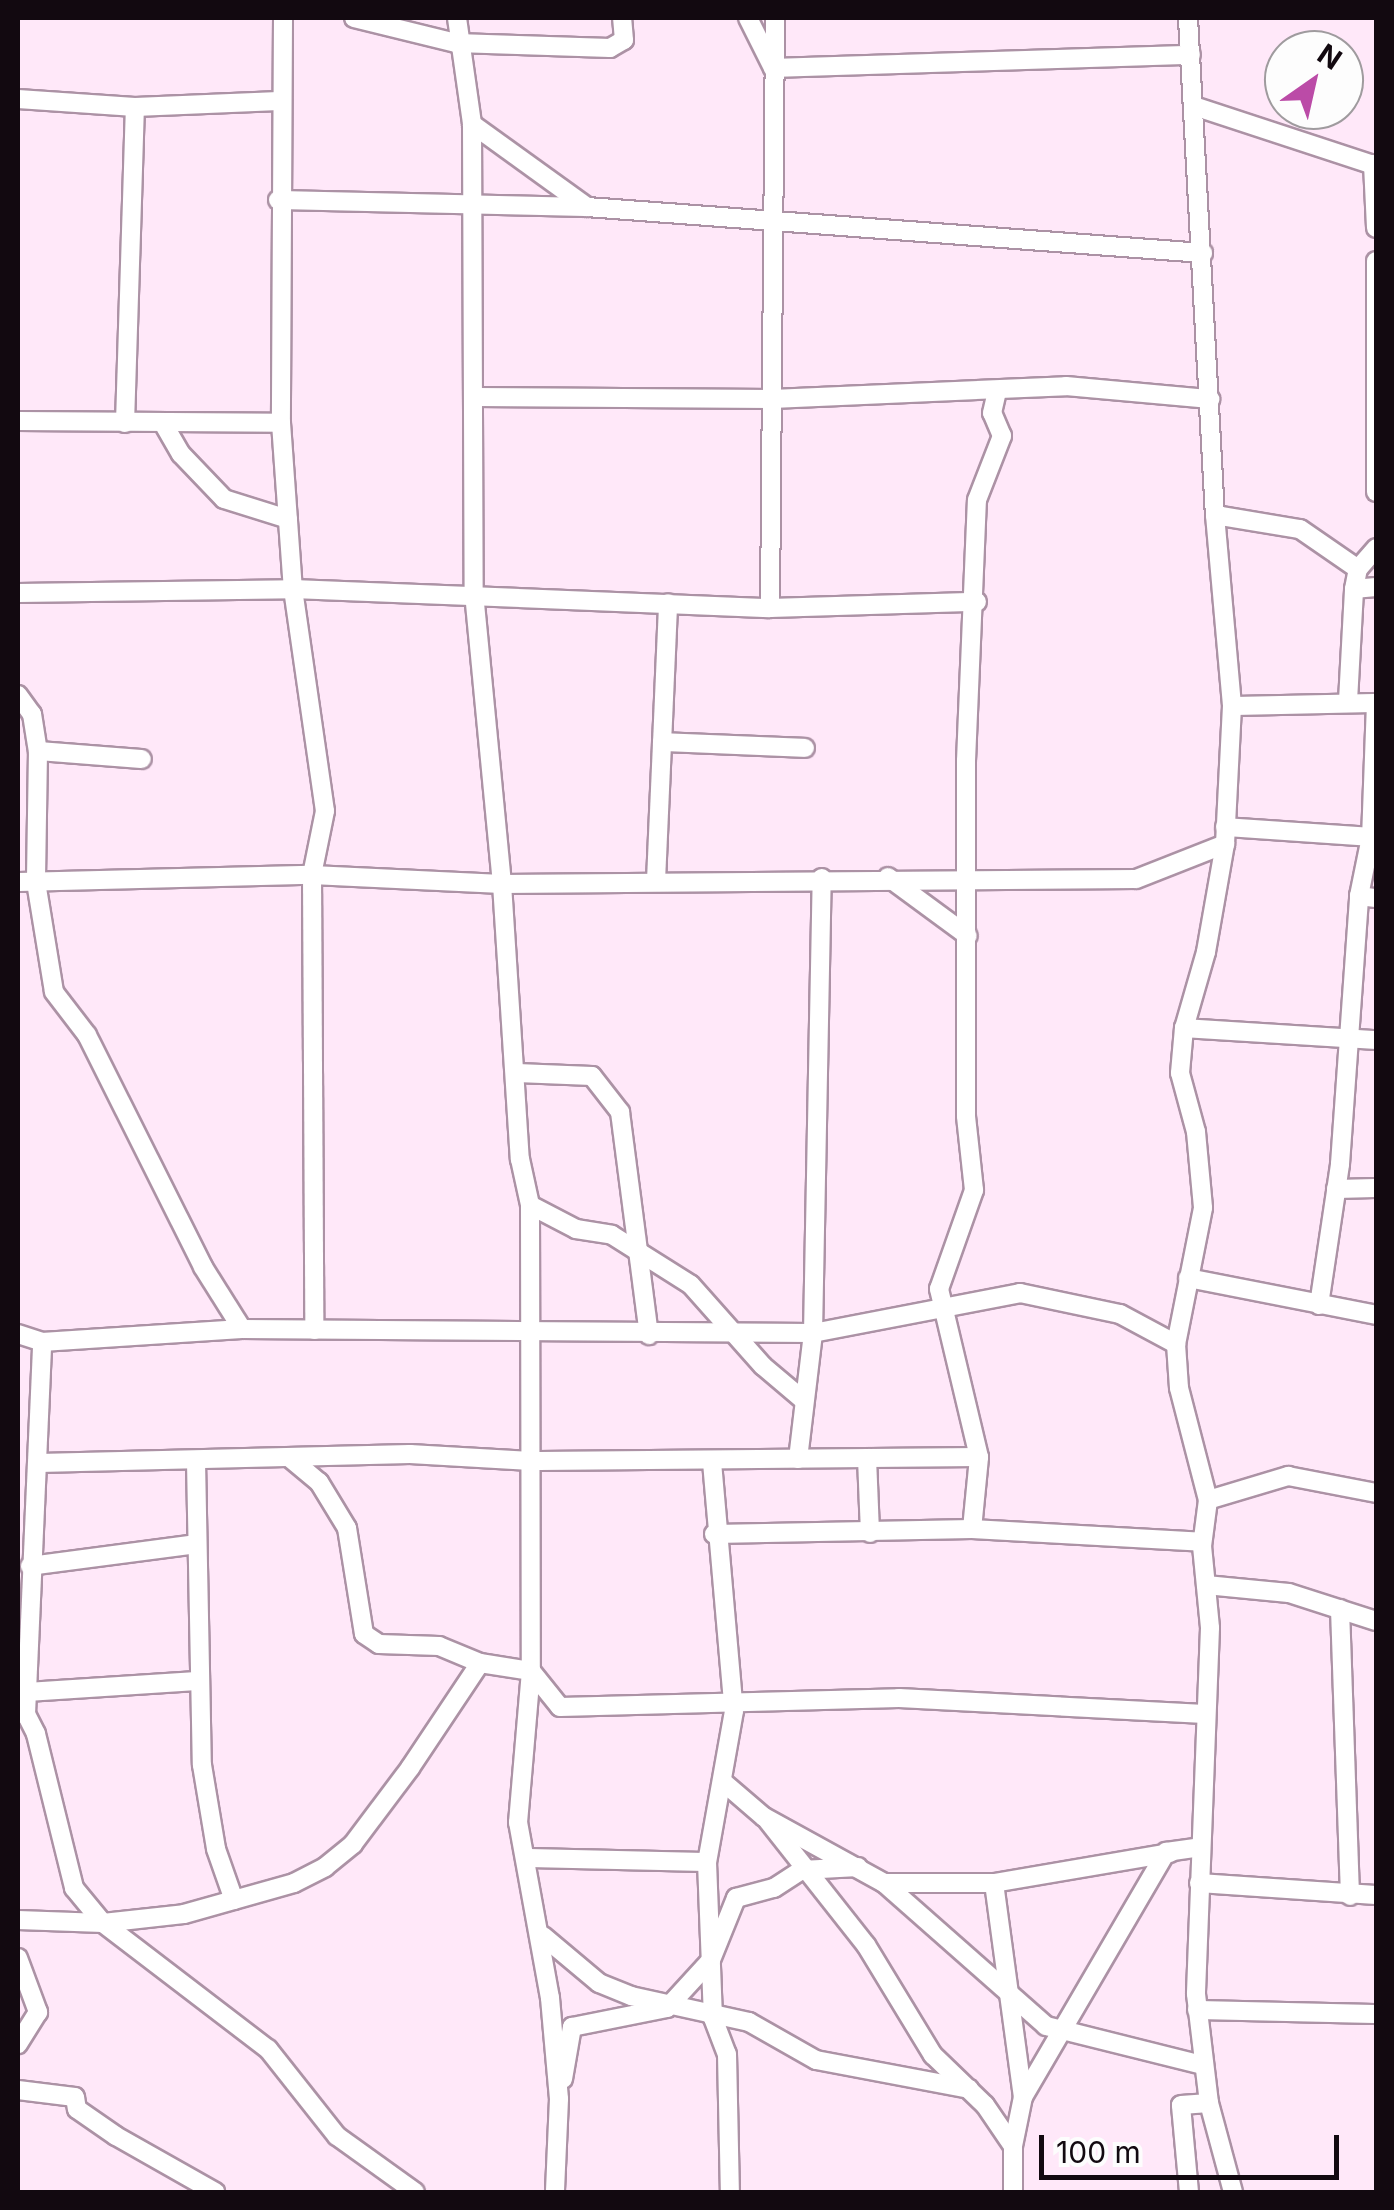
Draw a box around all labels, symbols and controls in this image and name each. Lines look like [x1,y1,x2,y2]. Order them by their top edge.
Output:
north arrow [1264,30,1364,130]
text: N [1311,37,1348,77]
scale bar [1044,2115,1344,2177]
text: 100 m [1056,2134,1141,2170]

